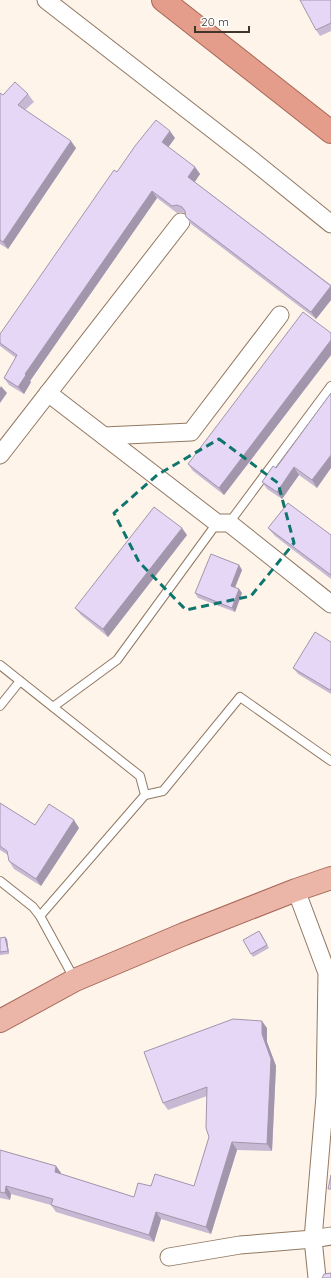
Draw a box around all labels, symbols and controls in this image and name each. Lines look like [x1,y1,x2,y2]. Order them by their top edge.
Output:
scale bar [195,8,249,34]
text: 20 m [201,14,229,29]

